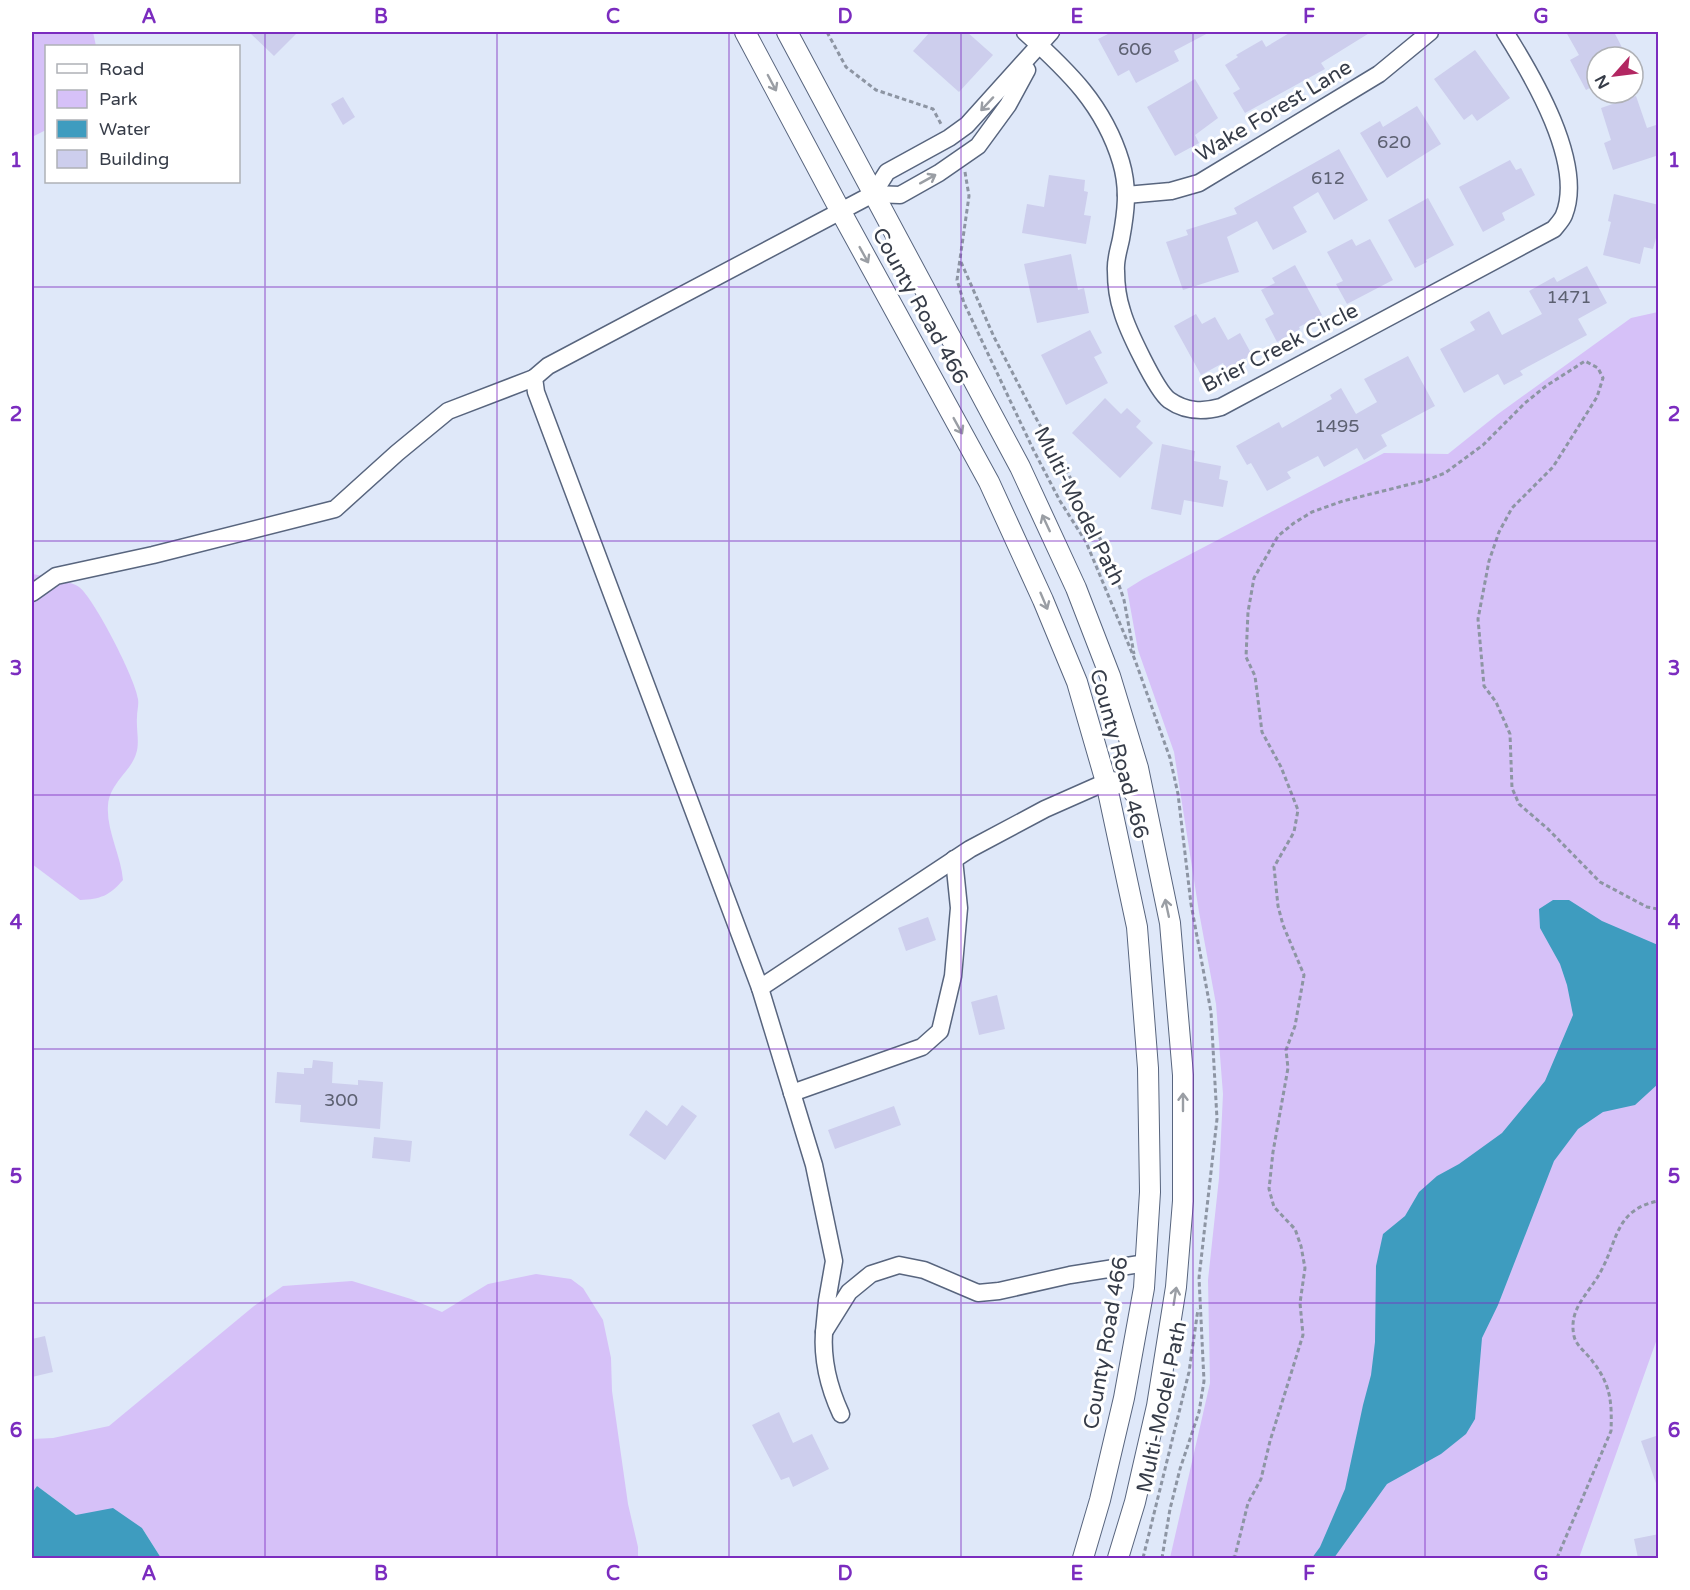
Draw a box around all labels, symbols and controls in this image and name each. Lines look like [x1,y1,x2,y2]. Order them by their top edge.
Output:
text: A [142,5,157,29]
text: B [374,5,388,29]
text: C [606,5,620,29]
text: D [837,5,853,29]
text: E [1071,5,1084,29]
text: F [1303,5,1315,29]
text: G [1533,5,1549,29]
house number: 606 [1118,38,1152,60]
legend [45,45,240,183]
north arrow [1585,45,1645,105]
street label: Wake Forest Lane [1192,55,1356,167]
text: Road [99,58,144,80]
text: N [1591,71,1614,92]
one-way arrow [766,74,778,91]
text: Park [99,88,138,110]
one-way arrow [979,97,994,112]
text: Water [99,118,150,140]
house number: 620 [1377,131,1411,153]
text: Building [99,148,169,170]
text: 1 [10,149,22,173]
text: 1 [1668,149,1680,173]
house number: 612 [1311,167,1345,189]
one-way arrow [919,173,936,185]
street label: County Road 466 [867,223,973,389]
one-way arrow [858,246,870,263]
house number: 1471 [1546,286,1592,308]
street label: Brier Creek Circle [1198,298,1362,398]
text: 2 [10,403,22,427]
text: 2 [1668,403,1680,427]
house number: 1495 [1314,415,1360,437]
one-way arrow [952,417,964,434]
street label: Multi-Model Path [1028,423,1130,589]
one-way arrow [1039,514,1051,532]
one-way arrow [1039,592,1050,610]
text: 3 [10,657,22,681]
text: 3 [1668,657,1680,681]
street label: County Road 466 [1084,666,1154,842]
one-way arrow [1161,898,1172,918]
text: 4 [10,911,23,935]
text: 4 [1668,911,1681,935]
house number: 300 [324,1089,358,1111]
one-way arrow [1177,1092,1189,1112]
text: 5 [10,1165,22,1189]
text: 5 [1668,1165,1680,1189]
street label: County Road 466 [1079,1255,1133,1431]
one-way arrow [1169,1287,1180,1307]
street label: Multi-Model Path [1132,1319,1192,1495]
text: 6 [10,1419,22,1443]
text: 6 [1668,1419,1680,1443]
text: A [142,1562,157,1586]
text: B [374,1562,388,1586]
text: C [606,1562,620,1586]
text: D [837,1562,853,1586]
text: E [1071,1562,1084,1586]
text: F [1303,1562,1315,1586]
text: G [1533,1562,1549,1586]

